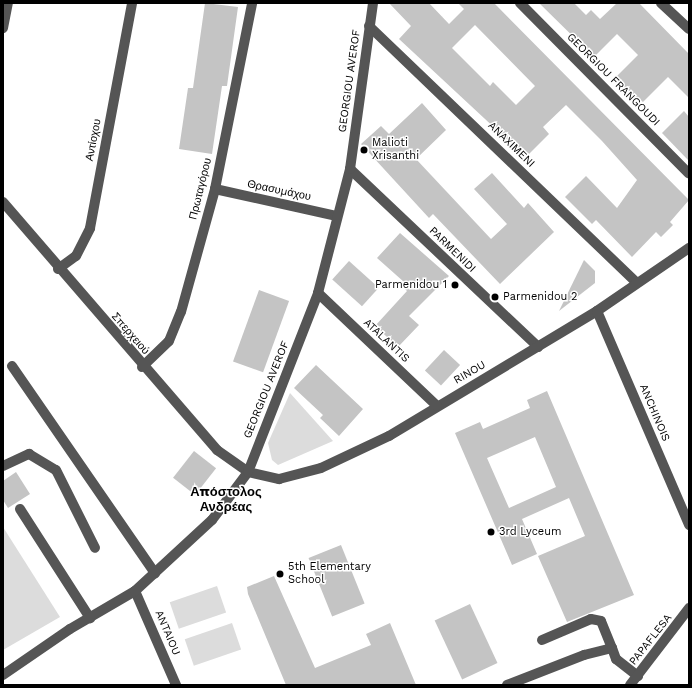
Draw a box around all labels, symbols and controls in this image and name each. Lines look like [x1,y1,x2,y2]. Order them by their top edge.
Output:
street label: GEORGIOU AVEROF [336,28,364,134]
street label: GEORGIOU FRANGOUDI [564,31,662,129]
street label: Αντίοχου [83,118,105,162]
street label: ANAXIMENI [485,119,537,171]
place label: Malioti Xrisanthi [372,137,419,163]
marker: Malioti Xrisanthi [359,145,369,155]
street label: Πρωταγόρου [187,157,215,221]
street label: Θρασυμάχου [246,178,312,204]
street label: PARMENIDI [426,225,478,275]
place label: Parmenidou 1 [375,278,447,292]
marker: Parmenidou 1 [450,280,460,290]
place label: Parmenidou 2 [503,290,577,304]
marker: Parmenidou 2 [490,292,500,302]
street label: Σπερχειού [108,310,152,358]
street label: ATALANTIS [360,316,412,366]
street label: GEORGIOU AVEROF [241,339,293,441]
street label: RINOU [452,359,488,387]
street label: ANCHINOIS [636,382,672,444]
district label: Απόστολος Ανδρέας [190,485,262,516]
place label: 3rd Lyceum [499,525,561,539]
marker: 3rd Lyceum [486,527,496,537]
place label: 5th Elementary School [288,561,371,587]
marker: 5th Elementary School [275,569,285,579]
street label: ANTAIOU [152,609,182,657]
street label: PAPAFLESA [627,612,675,668]

